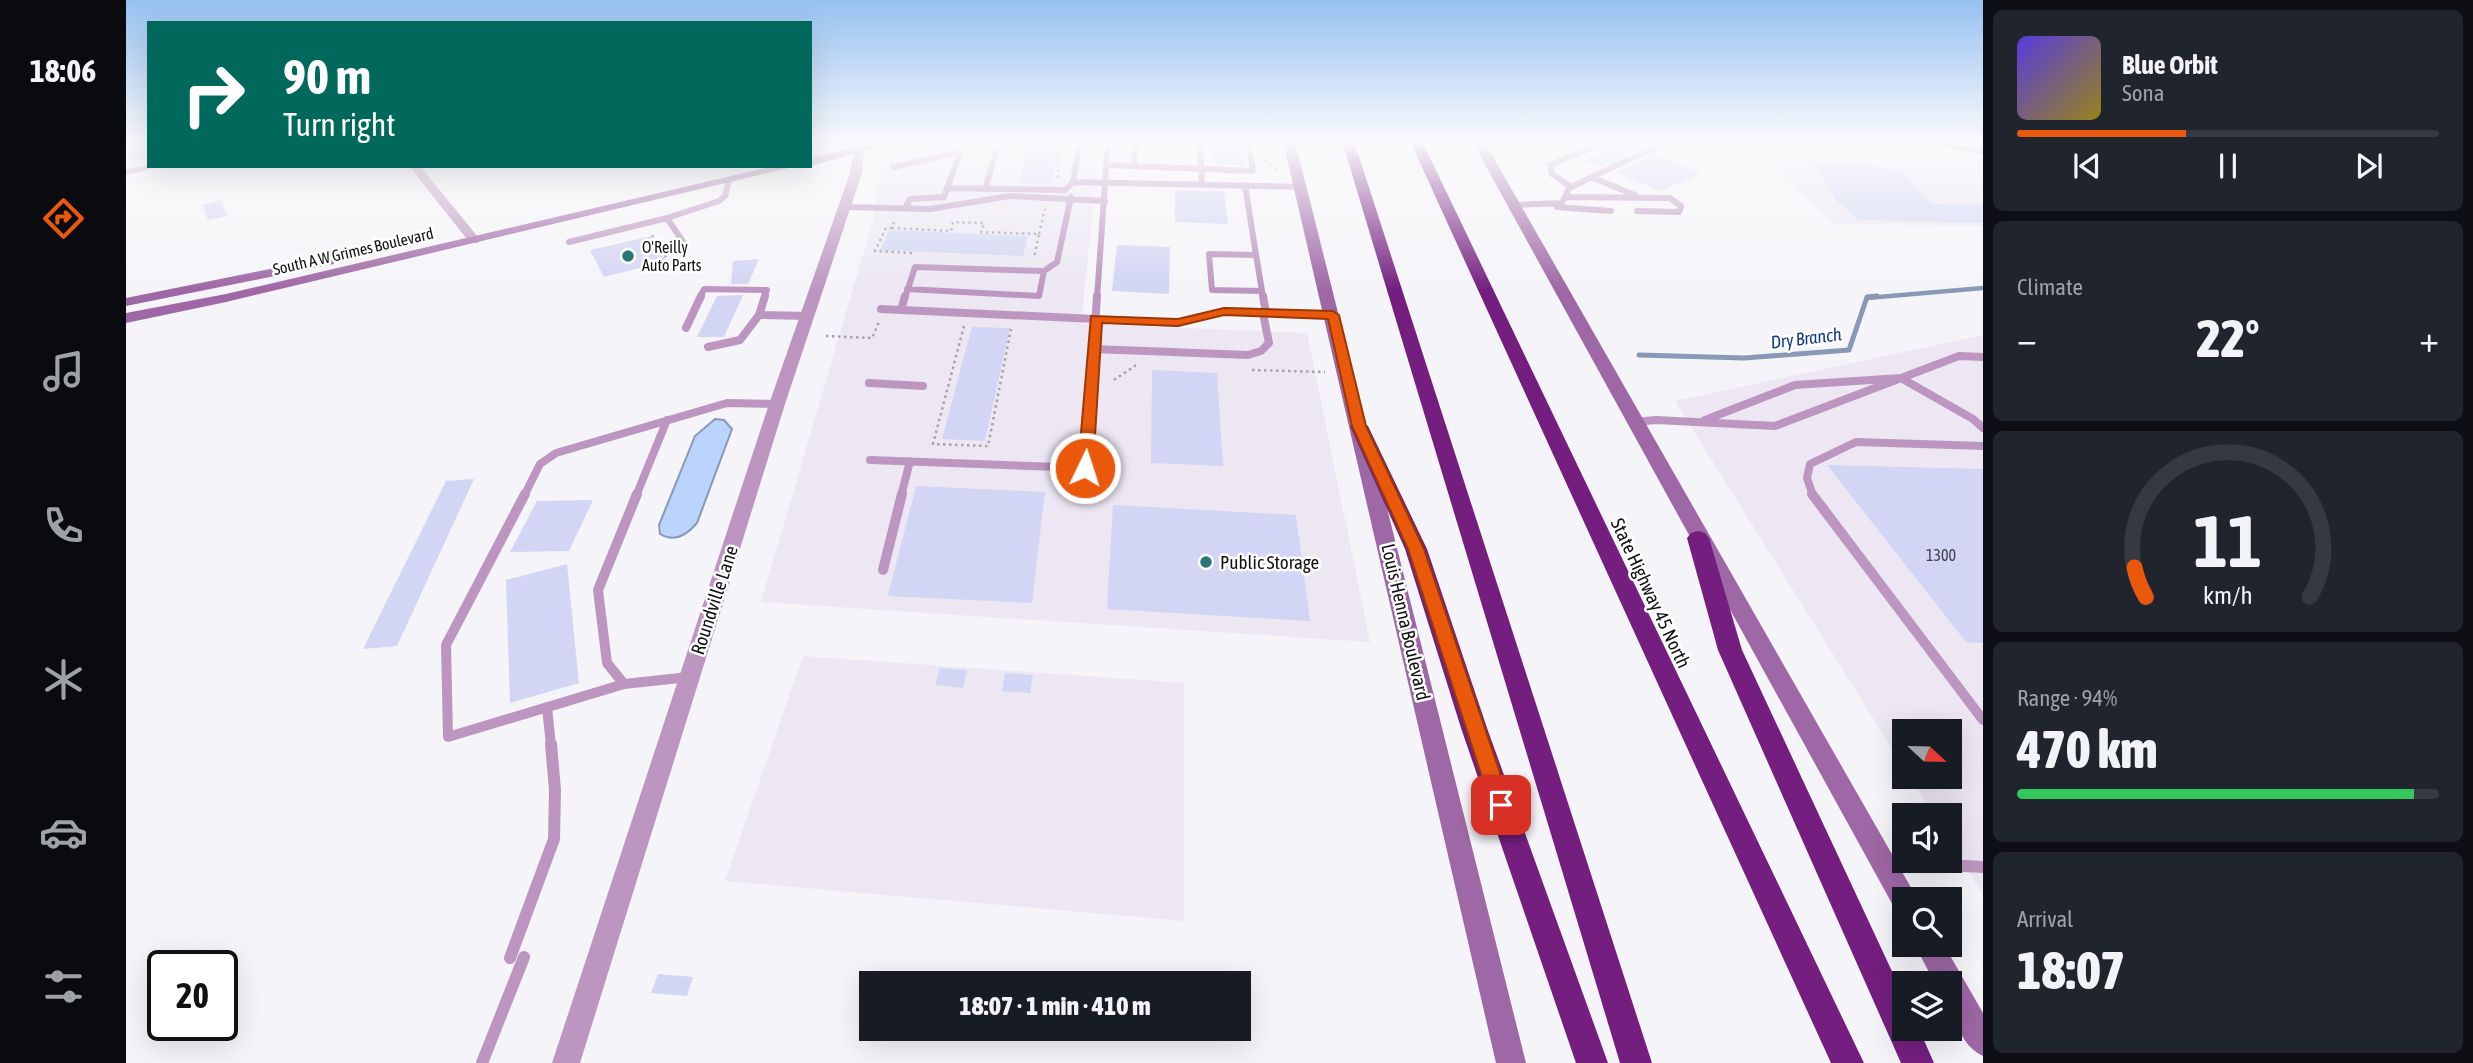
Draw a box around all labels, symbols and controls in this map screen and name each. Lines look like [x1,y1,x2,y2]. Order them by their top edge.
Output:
text: 90 m [283,48,371,104]
icon: right [168,49,259,140]
text: Blue Orbit [2122,50,2218,80]
text: 18:06 [30,52,96,89]
text: Sona [2122,80,2164,106]
text: Turn right [283,106,396,143]
icon: previous [2068,147,2106,185]
icon: pause [2209,147,2247,185]
icon: next [2350,147,2388,185]
icon: directions [39,194,88,243]
street label: South A W Grimes Boulevard [271,224,435,278]
place label: O'Reilly Auto Parts [642,238,702,274]
marker: O'Reilly Auto Parts [620,248,636,264]
text: Climate [2017,274,2083,300]
text: 22° [2196,308,2260,368]
text: − [2017,317,2037,360]
text: + [2419,317,2439,360]
water label: Dry Branch [1769,323,1843,353]
icon: music [39,347,88,396]
position arrow [1048,431,1122,505]
text: 11 [2194,500,2262,583]
icon: phone [39,501,88,550]
street label: State Highway 45 North [1607,515,1695,671]
street label: Louis Henna Boulevard [1377,541,1435,703]
street label: Roundville Lane [686,543,742,657]
house number: 1300 [1926,546,1956,564]
place label: Public Storage [1220,551,1319,573]
marker: Public Storage [1198,554,1214,570]
text: km/h [2203,581,2253,609]
icon: climate [39,655,88,704]
text: Range · 94% [2017,685,2117,711]
north arrow [1892,719,1962,789]
map controls [1892,719,1962,1041]
text: 470 km [2017,719,2158,779]
pin [1471,775,1531,835]
icon: arrive [1482,786,1520,824]
button: sound [1892,803,1962,873]
icon: car [39,808,88,857]
button: search [1892,887,1962,957]
text: Arrival [2017,906,2073,932]
text: 18:07 [2017,940,2125,1000]
speed limit sign: 20 [147,950,238,1041]
icon: filters [39,962,88,1011]
button: layers [1892,971,1962,1041]
text: 18:07 · 1 min · 410 m [959,991,1151,1021]

